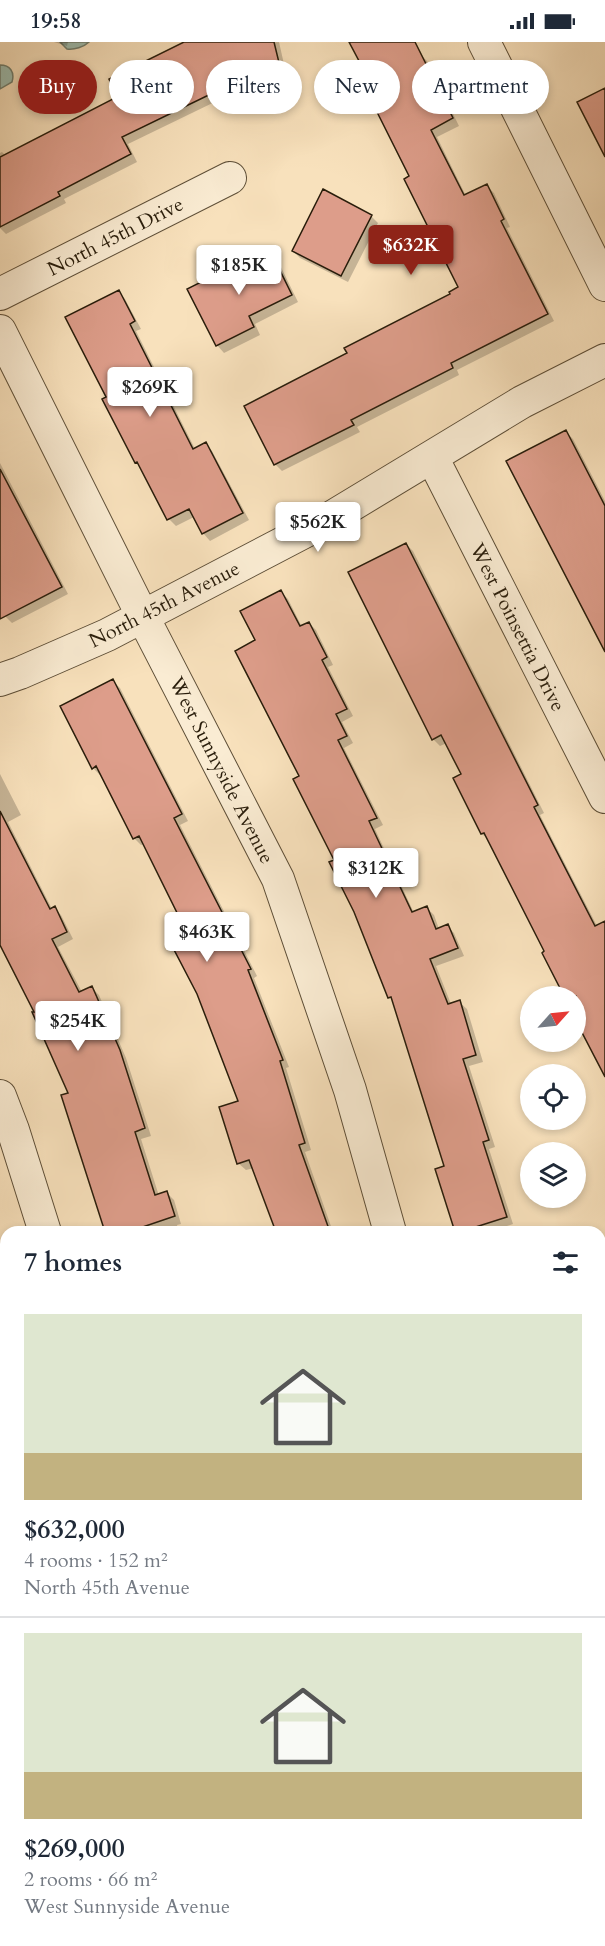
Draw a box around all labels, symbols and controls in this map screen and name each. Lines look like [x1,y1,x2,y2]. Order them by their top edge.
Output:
text: 19:58 [30,6,81,36]
chip: Buy [18,60,97,114]
chip: Rent [109,60,194,114]
chip: Filters [206,60,302,114]
chip: New [314,60,400,114]
chip: Apartment [412,60,549,114]
street label: North 45th Drive [43,191,188,282]
pin: $632K [369,225,453,276]
text: $632K [382,231,440,258]
pin: $185K [197,245,281,296]
text: $185K [210,251,268,278]
pin: $269K [108,367,192,418]
text: $269K [121,373,179,400]
pin: $562K [276,502,360,553]
text: $562K [289,508,347,535]
street label: West Poinsettia Drive [463,538,572,716]
street label: North 45th Avenue [84,555,244,654]
street label: West Sunnyside Avenue [162,671,280,868]
pin: $312K [334,848,418,899]
text: $312K [347,854,405,881]
pin: $463K [165,912,249,963]
text: $463K [178,918,236,945]
north arrow [520,986,586,1052]
map controls [520,986,586,1208]
pin: $254K [36,1001,120,1052]
text: $254K [49,1007,107,1034]
button: locate [520,1064,586,1130]
button: layers [520,1142,586,1208]
text: 7 homes [24,1245,122,1280]
icon: filters [549,1246,582,1279]
icon: home [249,1353,357,1461]
text: $632,000 [24,1512,125,1547]
text: 4 rooms · 152 m² [24,1547,168,1574]
text: North 45th Avenue [24,1574,190,1601]
icon: home [249,1672,357,1780]
text: $269,000 [24,1831,125,1866]
text: 2 rooms · 66 m² [24,1866,157,1893]
text: West Sunnyside Avenue [24,1893,230,1920]

